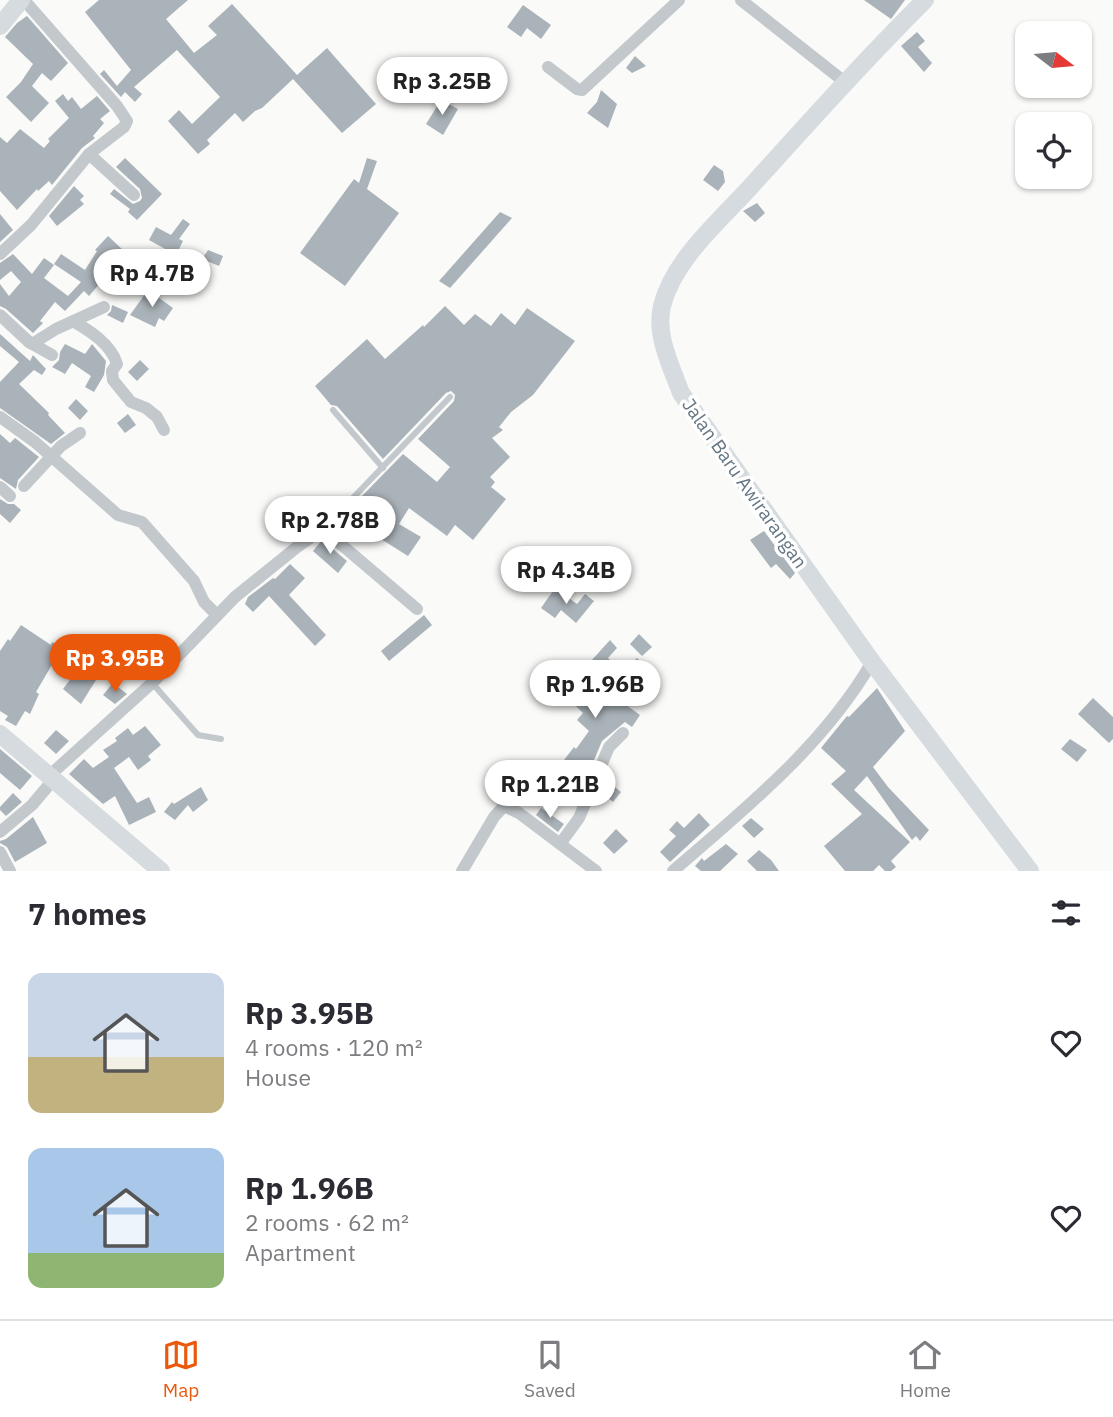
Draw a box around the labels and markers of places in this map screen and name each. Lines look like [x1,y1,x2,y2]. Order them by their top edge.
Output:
pin: Rp 3.25B [370,58,514,117]
pin: Rp 4.7B [87,250,217,309]
pin: Rp 2.78B [258,496,402,556]
pin: Rp 4.34B [494,546,638,606]
pin: Rp 3.95B [43,634,187,694]
pin: Rp 1.96B [523,660,667,720]
pin: Rp 1.21B [478,760,622,820]

